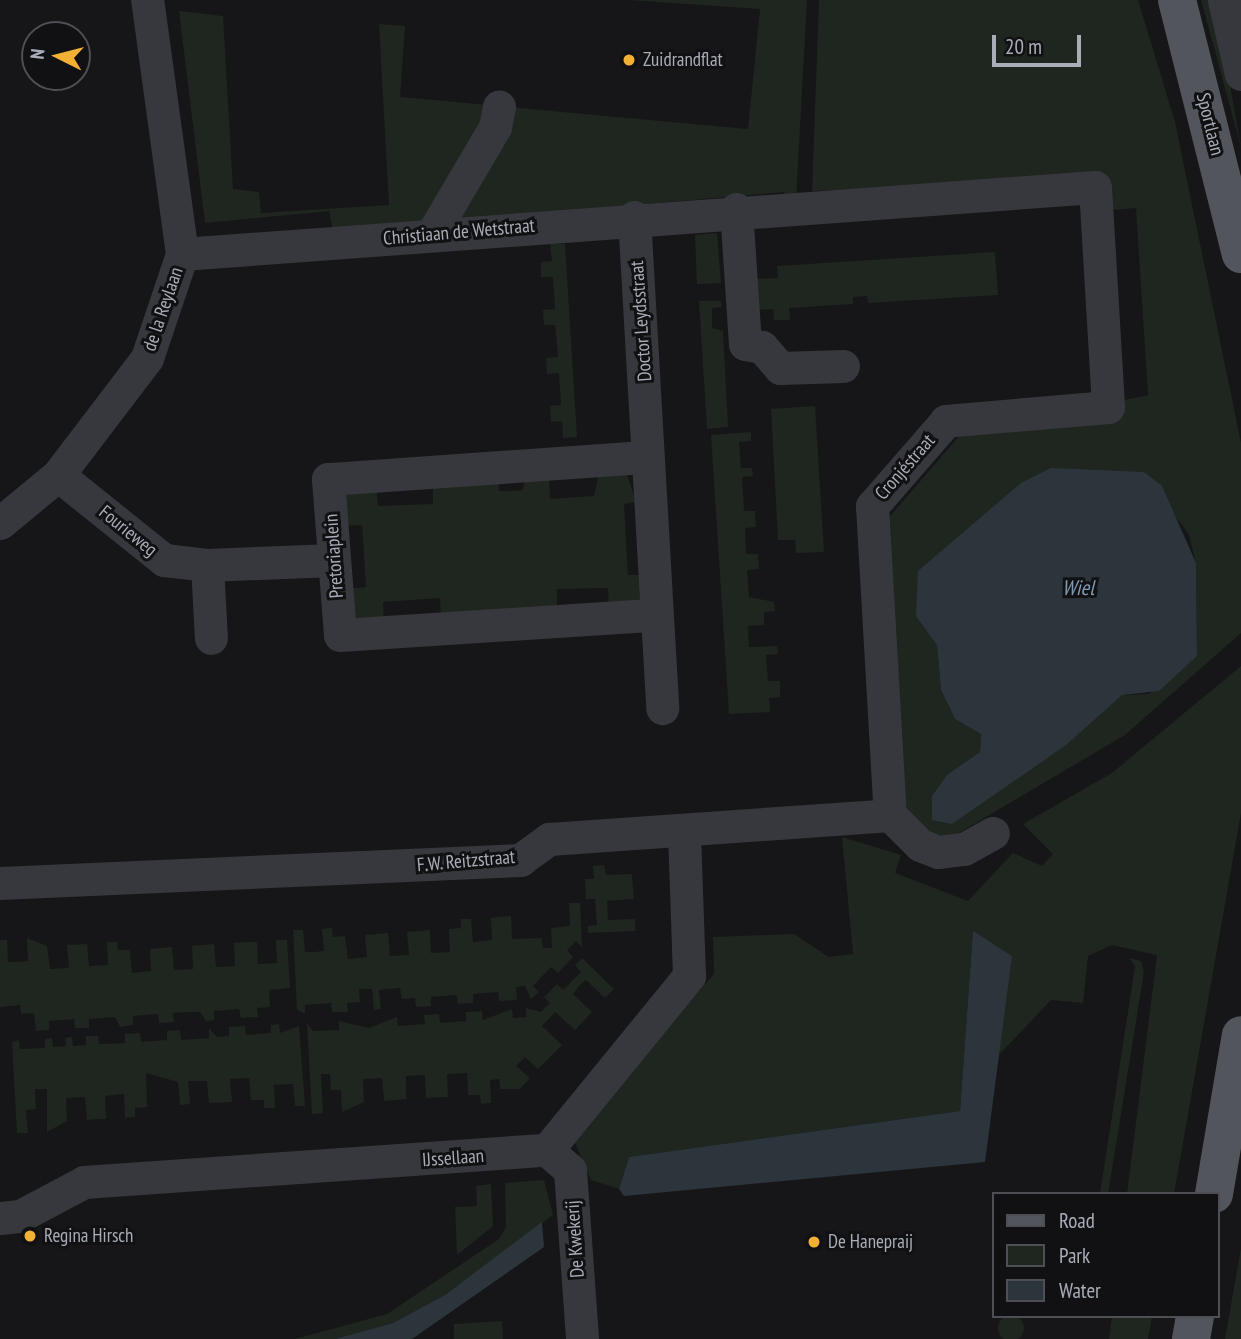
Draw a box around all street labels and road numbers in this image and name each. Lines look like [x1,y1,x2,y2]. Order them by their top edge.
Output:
street label: Sportlaan [1191,90,1229,158]
street label: Christiaan de Wetstraat [382,214,536,250]
street label: Doctor Leydsstraat [625,260,657,382]
street label: de la Reylaan [138,264,188,354]
street label: Cronjéstraat [870,430,940,504]
street label: Fourieweg [94,501,162,561]
street label: Pretoriaplein [320,513,348,599]
street label: F.W. Reitzstraat [415,845,517,877]
street label: IJssellaan [421,1144,485,1172]
street label: De Kwekerij [561,1199,589,1279]

